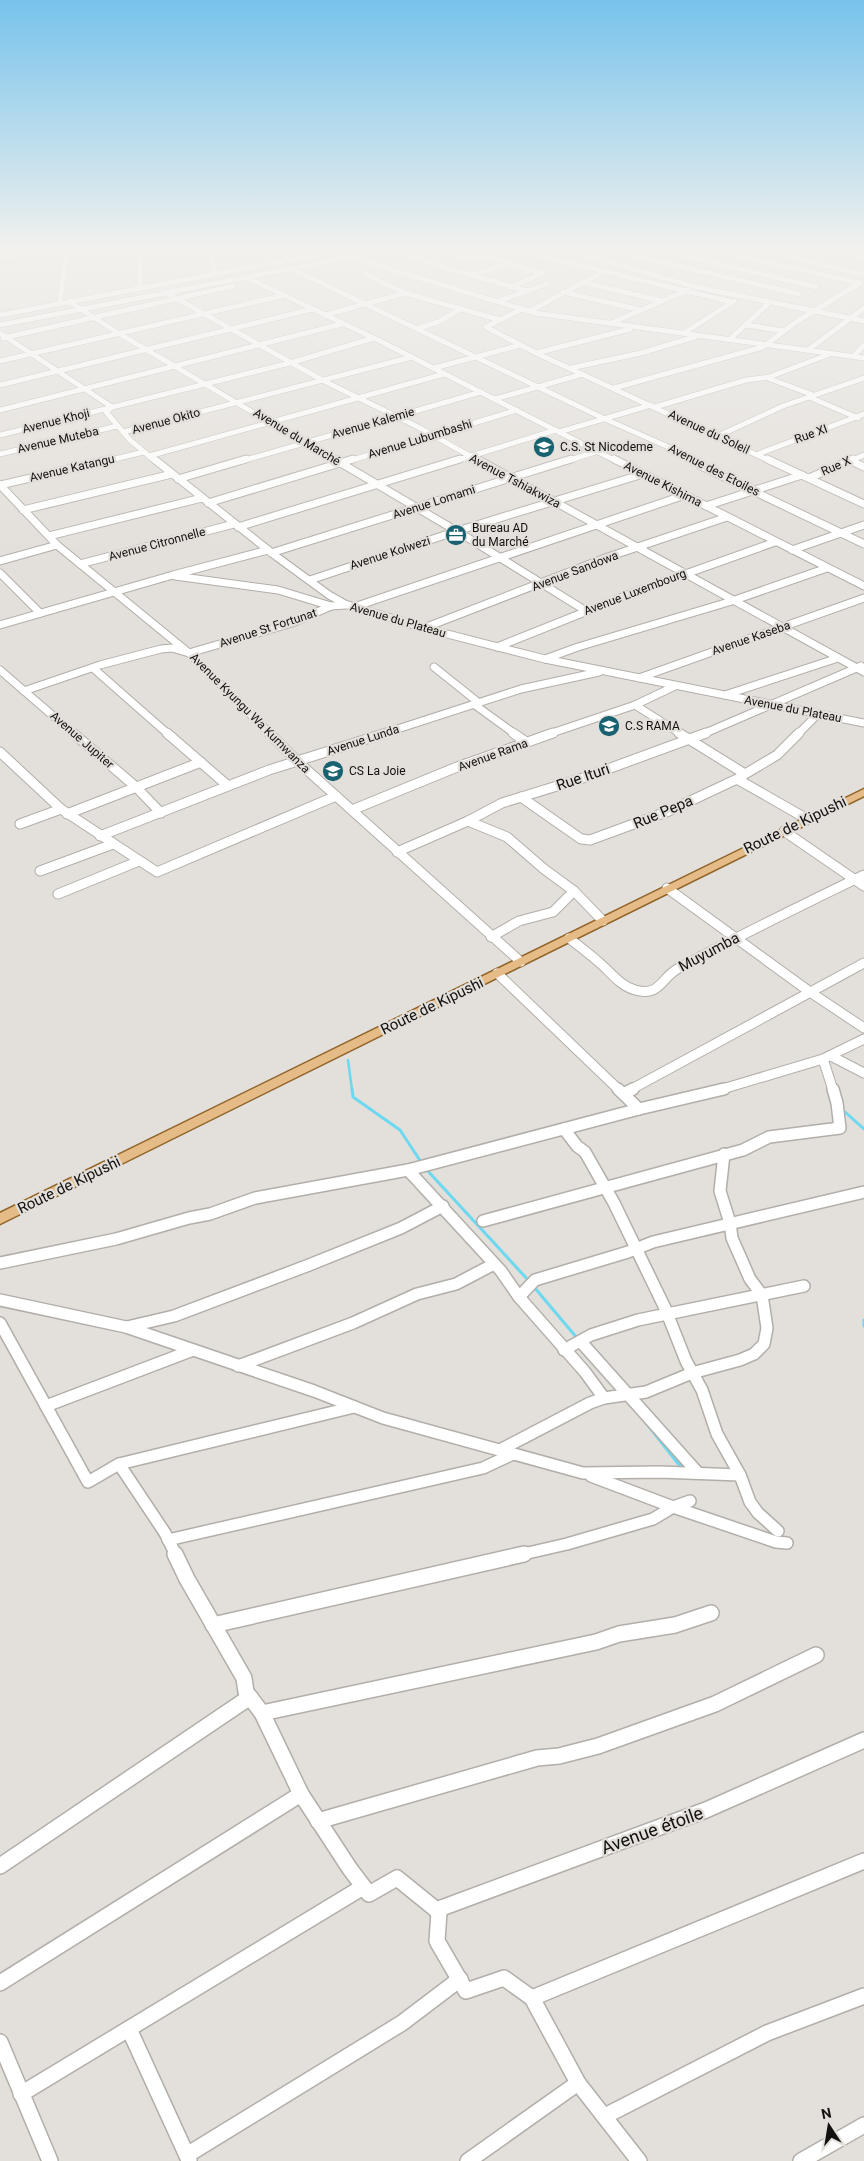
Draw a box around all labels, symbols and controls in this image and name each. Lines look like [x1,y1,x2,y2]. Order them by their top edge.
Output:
street label: Avenue Okito [130,405,202,437]
street label: Avenue Kalemie [330,405,416,441]
street label: Avenue Khoji [21,406,91,436]
street label: Avenue du Marché [251,406,343,468]
street label: Avenue du Soleil [666,407,752,457]
street label: Avenue Lubumbashi [366,417,474,461]
street label: Rue XI [793,422,829,446]
street label: Avenue Muteba [16,424,100,456]
school or university icon: C.S. St Nicodeme [532,435,556,459]
place label: C.S. St Nicodeme [560,440,653,454]
street label: Avenue des Etoiles [666,441,762,499]
street label: Avenue Katangu [28,451,116,485]
street label: Avenue Tshiakwiza [467,451,563,511]
street label: Rue X [819,453,853,478]
street label: Avenue Kishima [622,458,704,510]
street label: Avenue Lomami [391,482,477,522]
place label: Bureau AD du Marché [472,521,529,549]
office icon: Bureau AD du Marché [444,523,468,547]
street label: Avenue Citronnelle [107,524,207,564]
street label: Avenue Kolwezi [348,533,432,573]
street label: Avenue Sandowa [530,548,620,594]
street label: Avenue Luxembourg [582,566,688,618]
street label: Avenue du Plateau [348,600,448,640]
street label: Avenue St Fortunat [218,606,319,650]
street label: Avenue Kaseba [710,618,792,658]
street label: Avenue Kyungu Wa Kumwanza [187,650,313,776]
street label: Avenue du Plateau [743,693,843,725]
street label: Avenue Jupiter [47,709,117,771]
school or university icon: C.S RAMA [597,714,621,738]
place label: C.S RAMA [625,719,680,733]
street label: Avenue Lunda [325,722,401,758]
street label: Avenue Rama [456,736,530,774]
school or university icon: CS La Joie [321,759,345,783]
street label: Rue Ituri [554,760,612,794]
place label: CS La Joie [349,764,406,778]
street label: Rue Pepa [630,791,696,833]
street label: Route de Kipushi [741,792,849,858]
street label: Muyumba [675,928,743,976]
street label: Route de Kipushi [378,973,486,1039]
street label: Route de Kipushi [15,1152,123,1218]
street label: Avenue étoile [598,1802,706,1858]
north arrow [804,2101,854,2151]
text: N [820,2104,833,2122]

